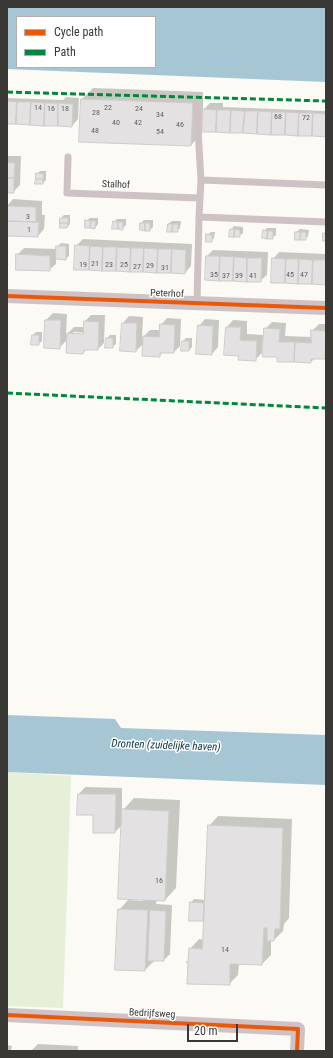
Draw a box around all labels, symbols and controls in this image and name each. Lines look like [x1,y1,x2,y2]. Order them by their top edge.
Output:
legend [16,16,156,68]
text: Cycle path [54,25,103,39]
text: Path [54,45,76,59]
house number: 14 [34,103,42,113]
house number: 22 [104,103,112,113]
house number: 16 [47,104,55,114]
house number: 18 [61,104,69,114]
house number: 24 [135,104,143,114]
house number: 28 [92,108,100,118]
house number: 34 [156,110,164,120]
house number: 68 [274,112,282,122]
house number: 72 [302,113,310,123]
house number: 40 [112,118,120,128]
house number: 42 [134,118,142,128]
house number: 46 [176,120,184,130]
house number: 48 [91,126,99,136]
house number: 54 [156,127,164,137]
street label: Stalhof [102,179,130,191]
house number: 3 [26,212,30,222]
house number: 1 [27,225,31,235]
house number: 21 [91,259,99,269]
house number: 19 [79,260,87,270]
house number: 23 [105,260,113,270]
house number: 25 [120,260,128,270]
house number: 29 [146,261,154,271]
house number: 27 [133,262,141,272]
house number: 31 [161,263,169,273]
house number: 35 [210,270,218,280]
house number: 45 [286,270,294,280]
house number: 47 [300,270,308,280]
house number: 37 [222,271,230,281]
house number: 39 [235,271,243,281]
house number: 41 [249,271,257,281]
street label: Peterhof [150,287,184,301]
water label: Dronten (zuidelijke haven) [111,737,221,755]
house number: 16 [155,876,163,886]
house number: 14 [221,945,229,955]
street label: Bedrijfsweg [128,1007,176,1021]
scale bar [189,1016,240,1042]
text: 20 m [194,1024,218,1038]

